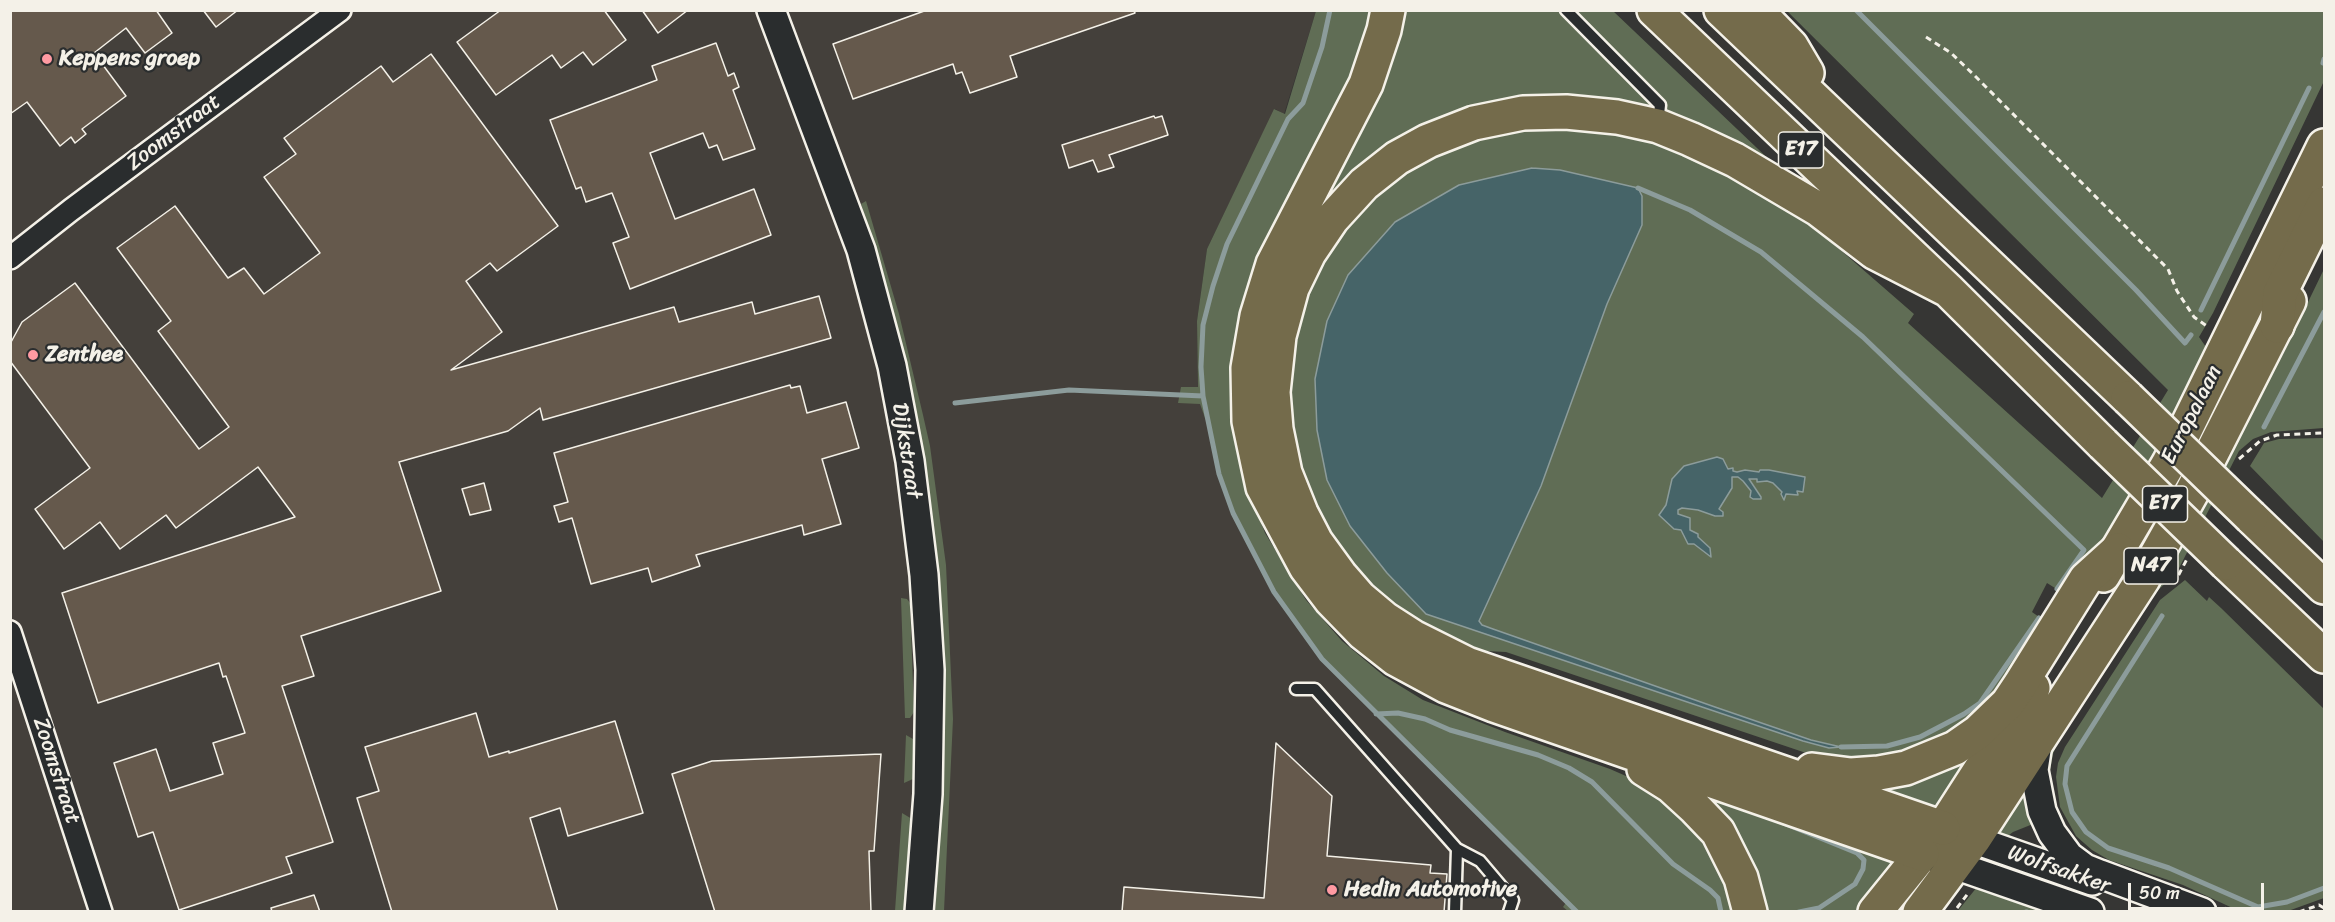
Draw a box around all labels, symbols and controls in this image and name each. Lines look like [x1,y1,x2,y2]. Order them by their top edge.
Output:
place label: Keppens groep [59,46,200,72]
marker: Keppens groep [40,52,54,66]
street label: Zoomstraat [122,89,226,177]
road number: E17 [1778,132,1824,168]
place label: Zenthee [45,342,123,368]
marker: Zenthee [26,348,40,362]
street label: Europalaan [2156,361,2228,469]
street label: Dijkstraat [885,401,927,501]
road number: E17 [2142,486,2188,522]
road number: N47 [2124,548,2178,584]
street label: Zoomstraat [26,714,86,828]
street label: Wolfsakker [2004,840,2114,900]
scale bar [2131,871,2268,909]
place label: Hedin Automotive [1344,877,1517,903]
text: 50 m [2139,877,2180,909]
marker: Hedin Automotive [1325,883,1339,897]

